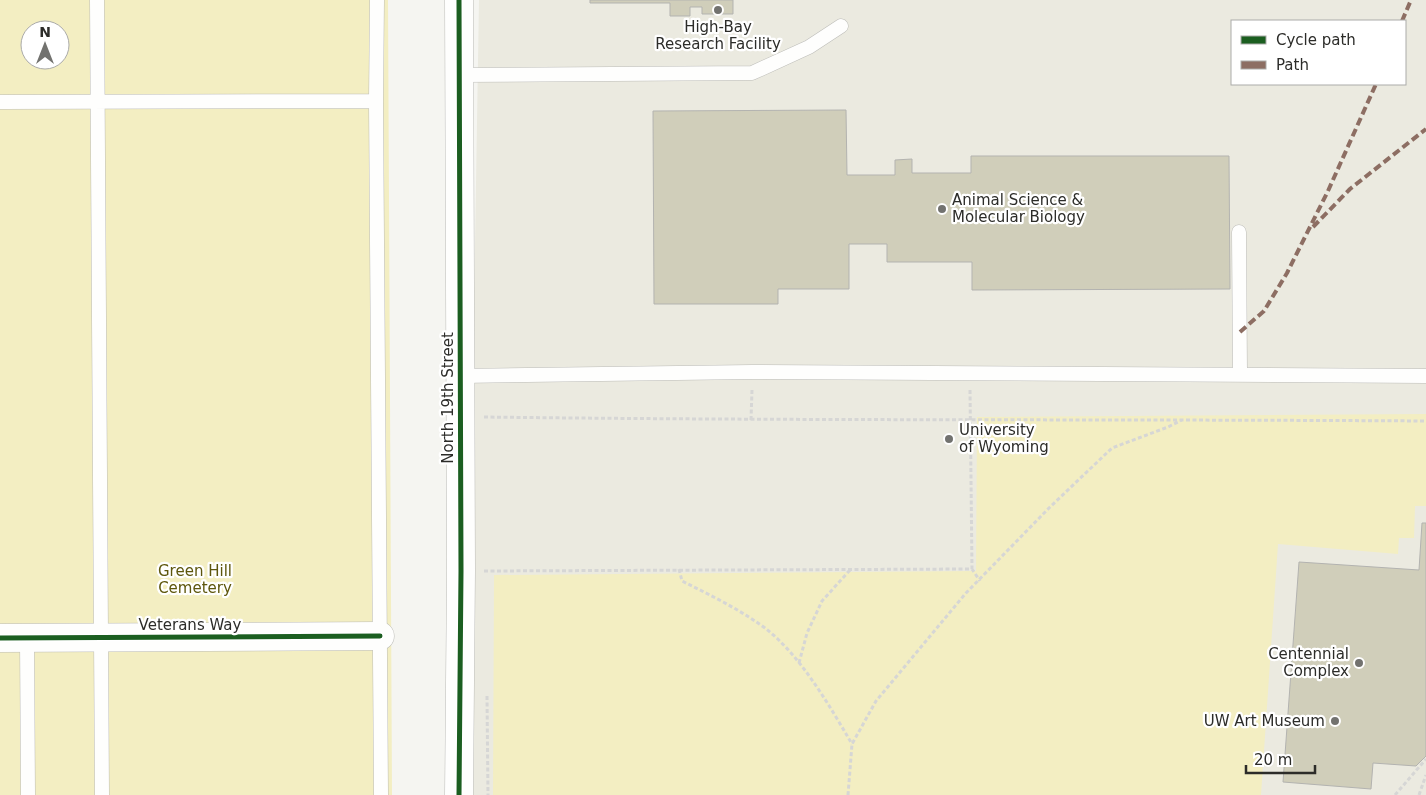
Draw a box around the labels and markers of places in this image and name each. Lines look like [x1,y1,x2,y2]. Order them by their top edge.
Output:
marker: High-Bay Research Facility [712,4,724,16]
place label: High-Bay Research Facility [655,18,781,53]
place label: Animal Science & Molecular Biology [952,191,1085,226]
marker: Animal Science & Molecular Biology [936,203,948,215]
place label: University of Wyoming [959,421,1049,456]
marker: University of Wyoming [943,433,955,445]
place label: Centennial Complex [1268,645,1349,680]
marker: Centennial Complex [1353,657,1365,669]
place label: UW Art Museum [1204,712,1325,730]
marker: UW Art Museum [1329,715,1341,727]

